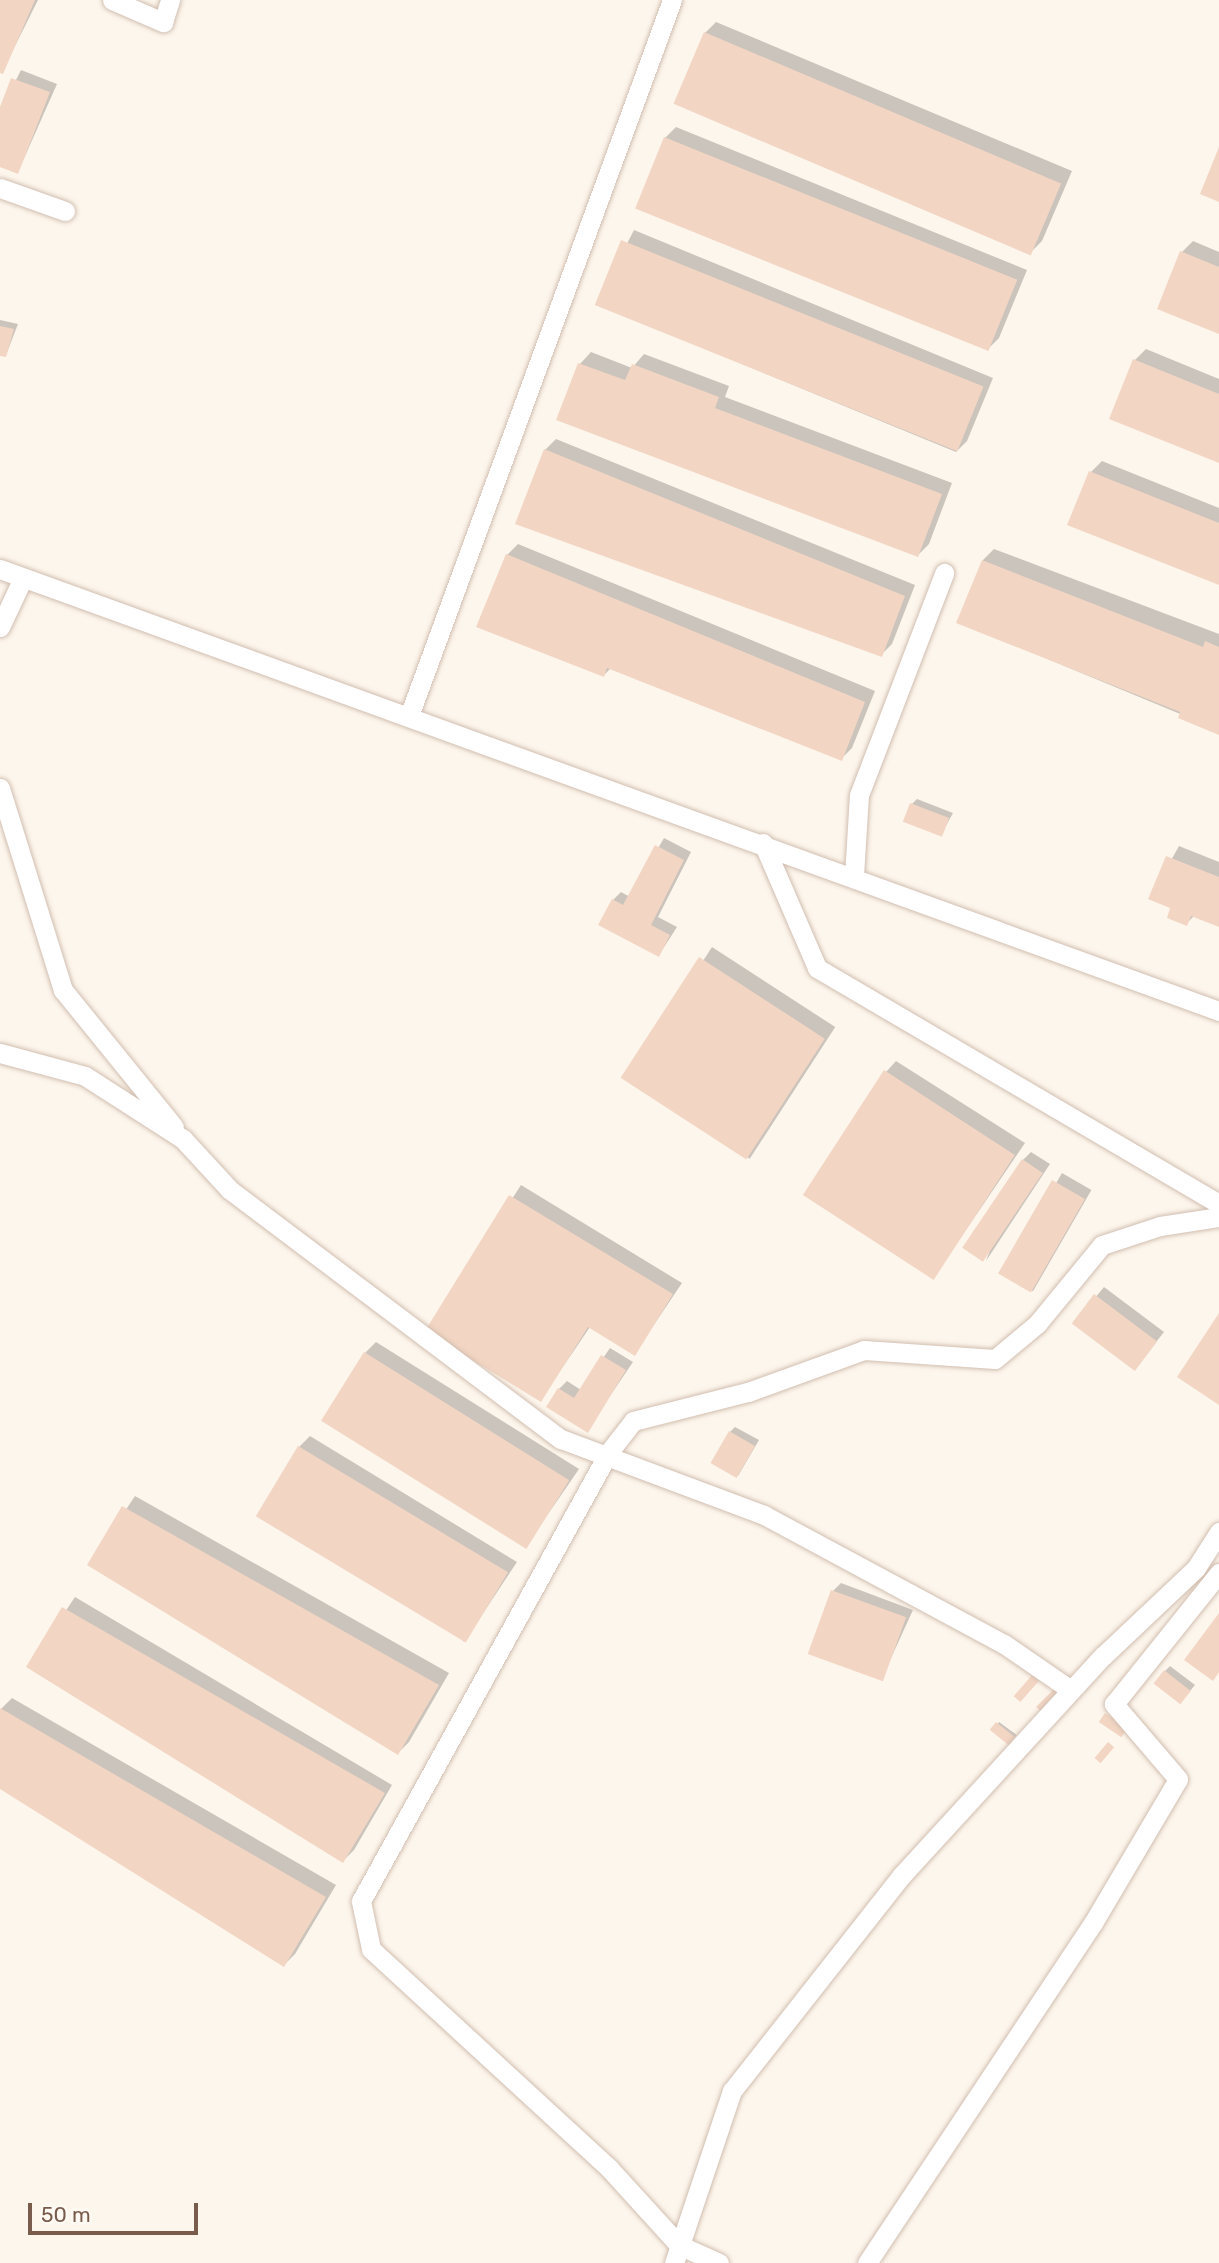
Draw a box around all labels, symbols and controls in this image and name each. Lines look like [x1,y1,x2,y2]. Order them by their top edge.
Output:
scale bar [32,2190,201,2234]
text: 50 m [41,2202,91,2227]

